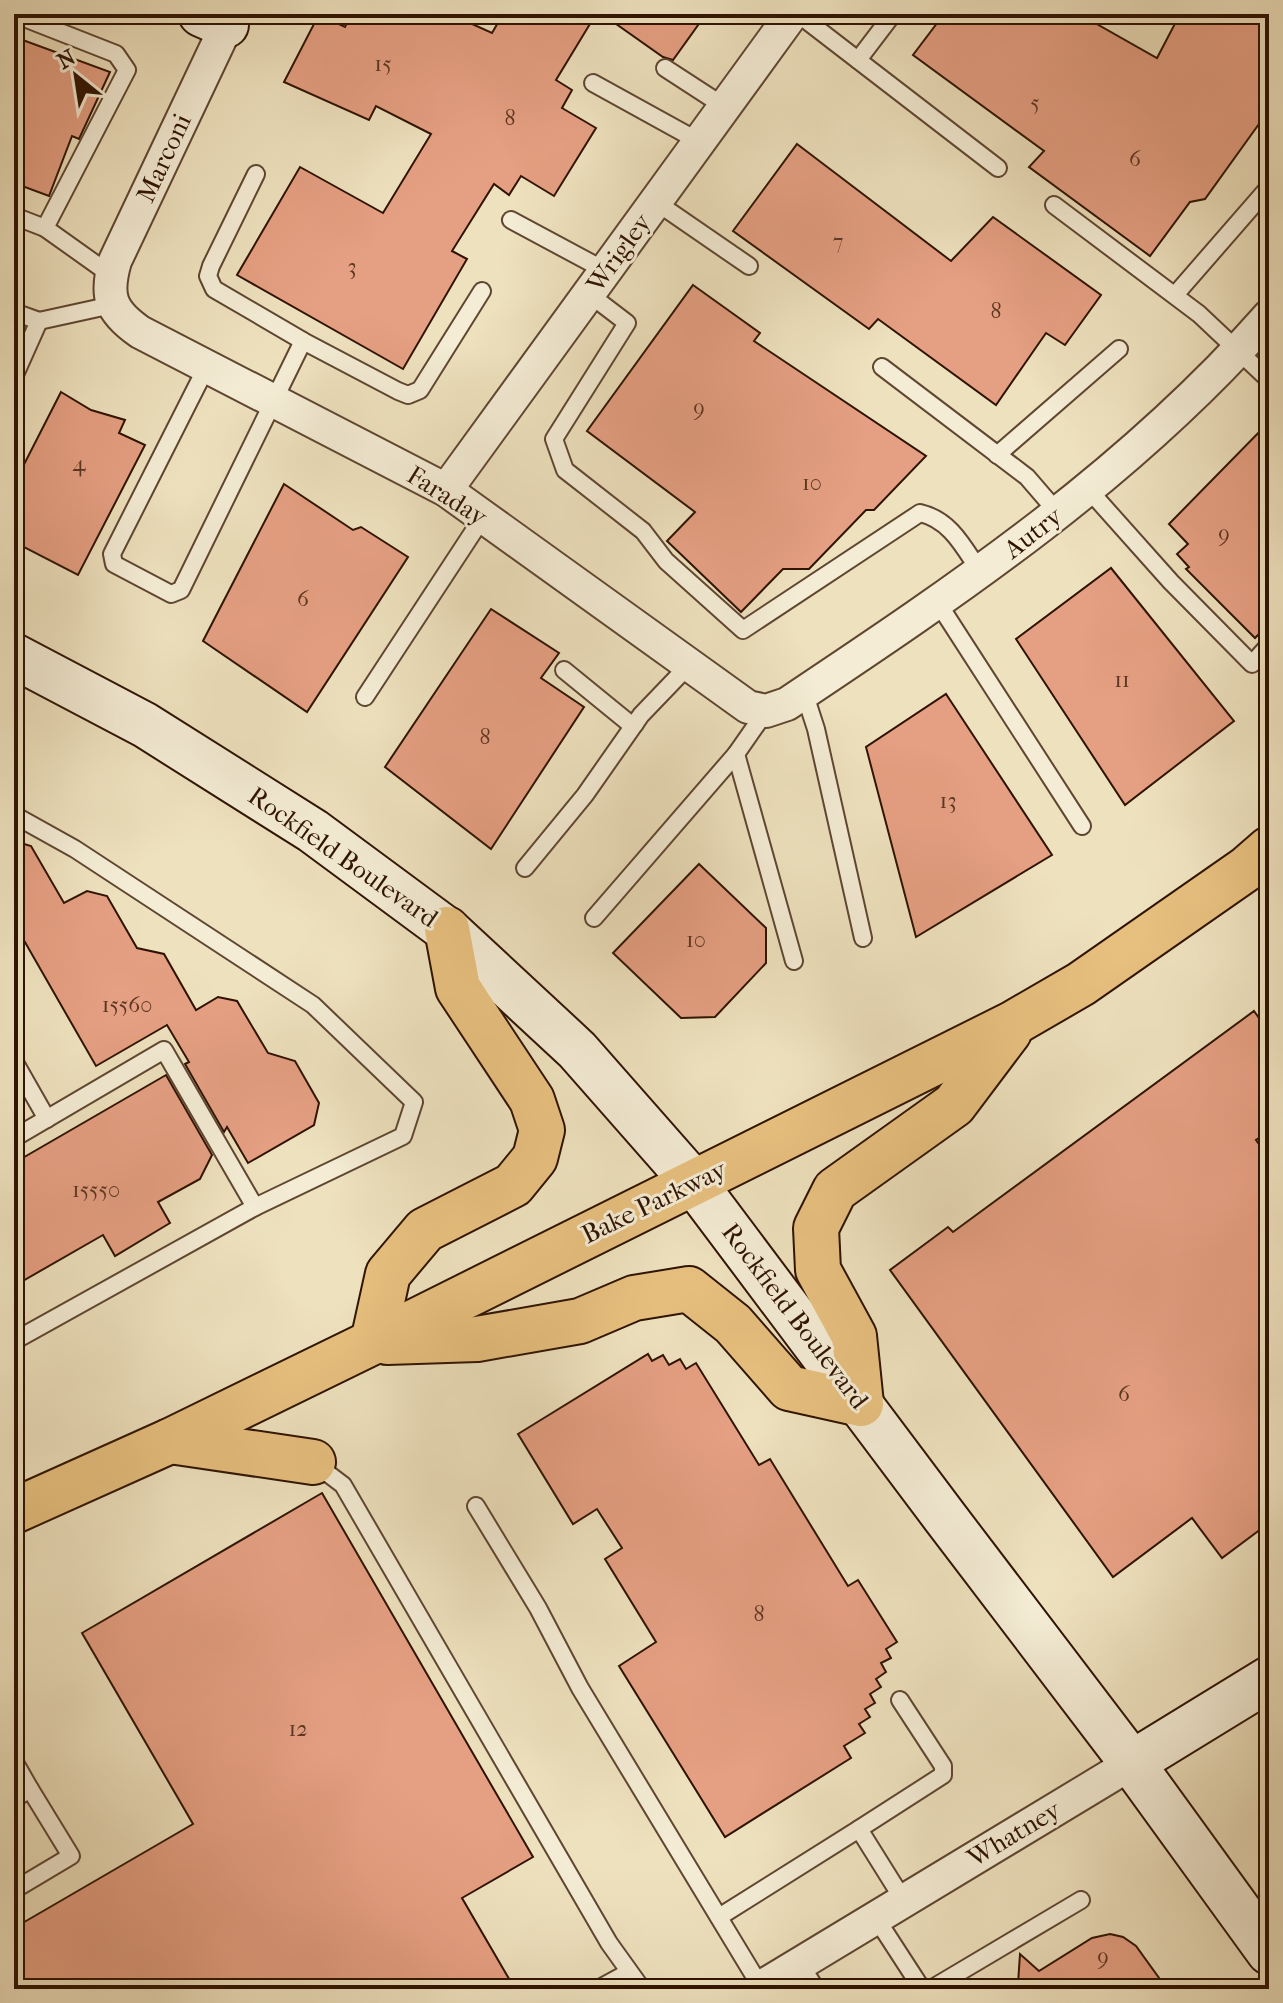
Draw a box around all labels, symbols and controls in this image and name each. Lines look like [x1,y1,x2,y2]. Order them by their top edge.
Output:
north arrow [36,36,116,116]
text: N [53,44,80,75]
house number: 15 [374,51,392,77]
house number: 5 [1030,90,1040,116]
house number: 8 [504,105,516,131]
street label: Marconi [130,109,198,207]
house number: 6 [1129,146,1141,172]
street label: Wrigley [580,207,659,299]
house number: 7 [833,229,843,255]
house number: 3 [347,254,357,280]
house number: 8 [990,298,1002,324]
house number: 9 [693,395,705,421]
house number: 4 [73,451,87,477]
street label: Faraday [401,459,494,533]
house number: 10 [802,470,822,496]
street label: Autry [997,500,1069,566]
house number: 9 [1218,521,1230,547]
house number: 6 [297,586,309,612]
house number: 11 [1114,667,1130,693]
house number: 8 [479,724,491,750]
street label: Rockfield Boulevard [242,780,444,935]
house number: 13 [940,788,956,814]
house number: 10 [686,927,706,953]
house number: 15560 [102,992,152,1018]
street label: Bake Parkway [577,1153,732,1250]
house number: 15550 [72,1177,120,1203]
street label: Rockfield Boulevard [715,1217,875,1416]
house number: 6 [1118,1381,1130,1407]
house number: 8 [753,1601,765,1627]
house number: 12 [288,1716,308,1742]
street label: Whatney [961,1794,1067,1874]
house number: 9 [1097,1944,1109,1970]

